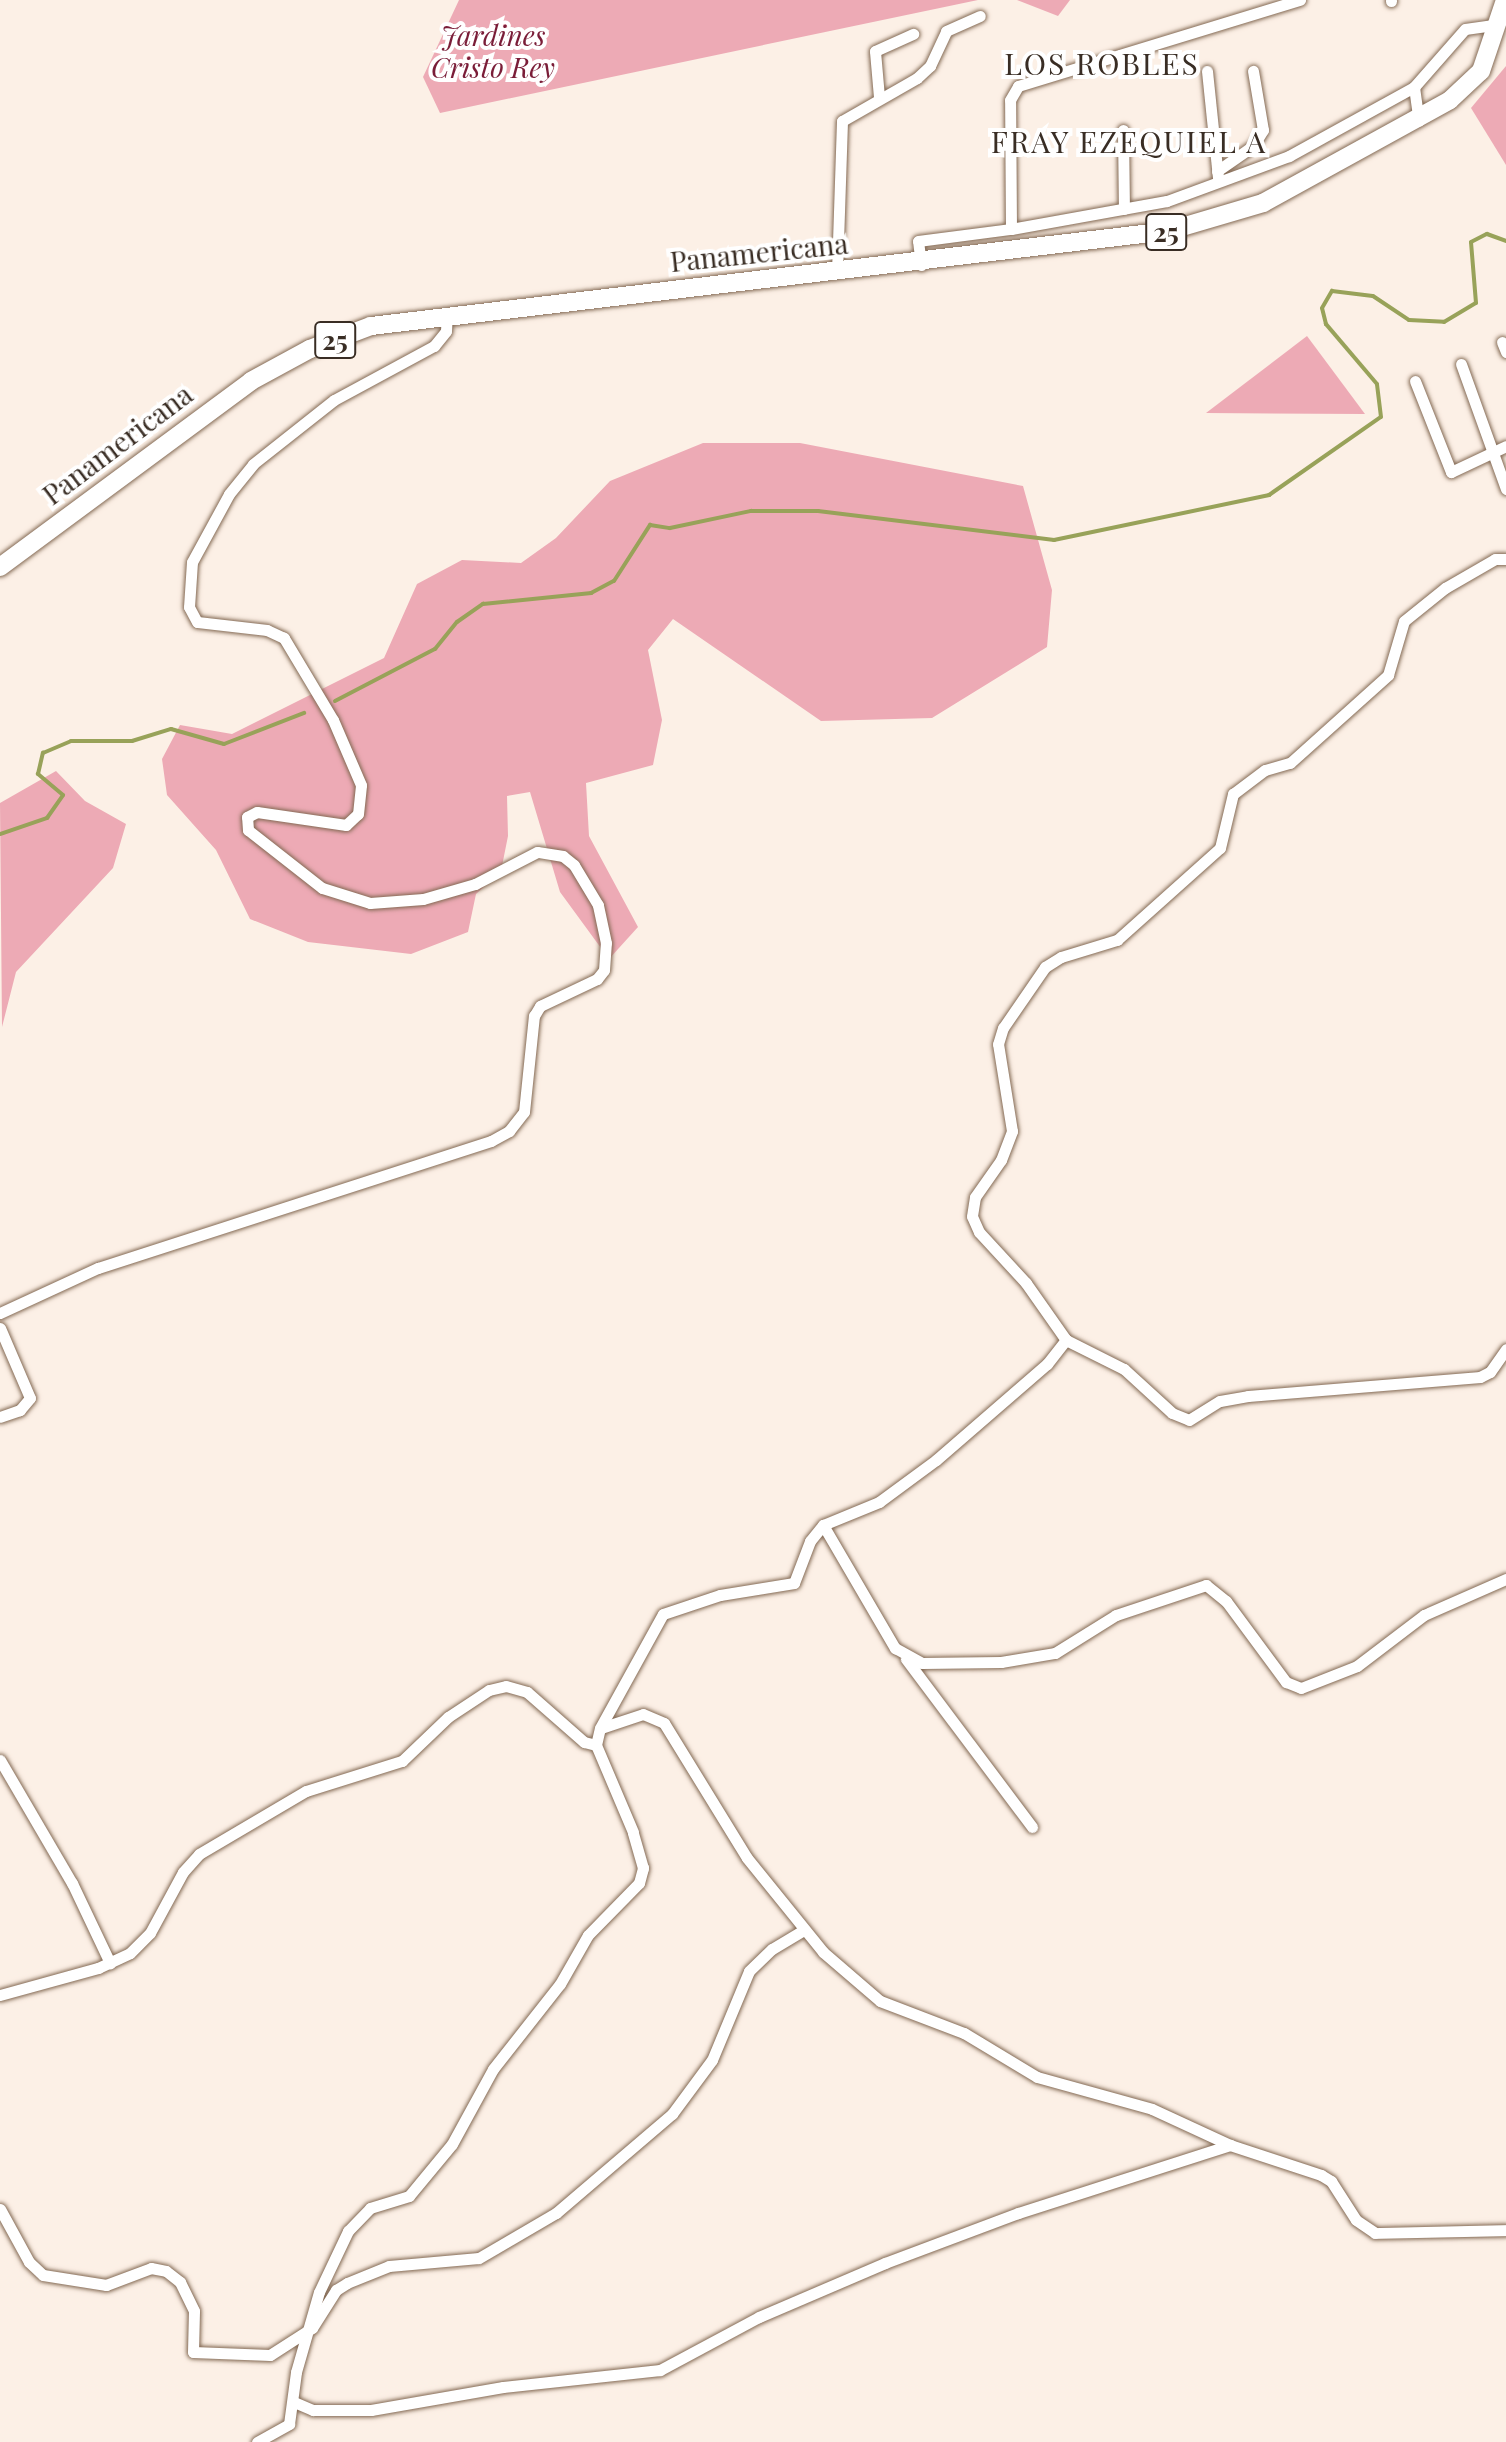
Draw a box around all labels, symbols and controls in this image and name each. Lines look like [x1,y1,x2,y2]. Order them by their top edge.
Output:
park label: Jardines Cristo Rey [431,18,555,84]
district label: LOS ROBLES [1004,45,1200,81]
district label: FRAY EZEQUIEL A [990,123,1268,159]
road number: 25 [1144,210,1188,254]
street label: Panamericana [668,226,850,278]
road number: 25 [313,318,357,362]
street label: Panamericana [36,377,198,511]

